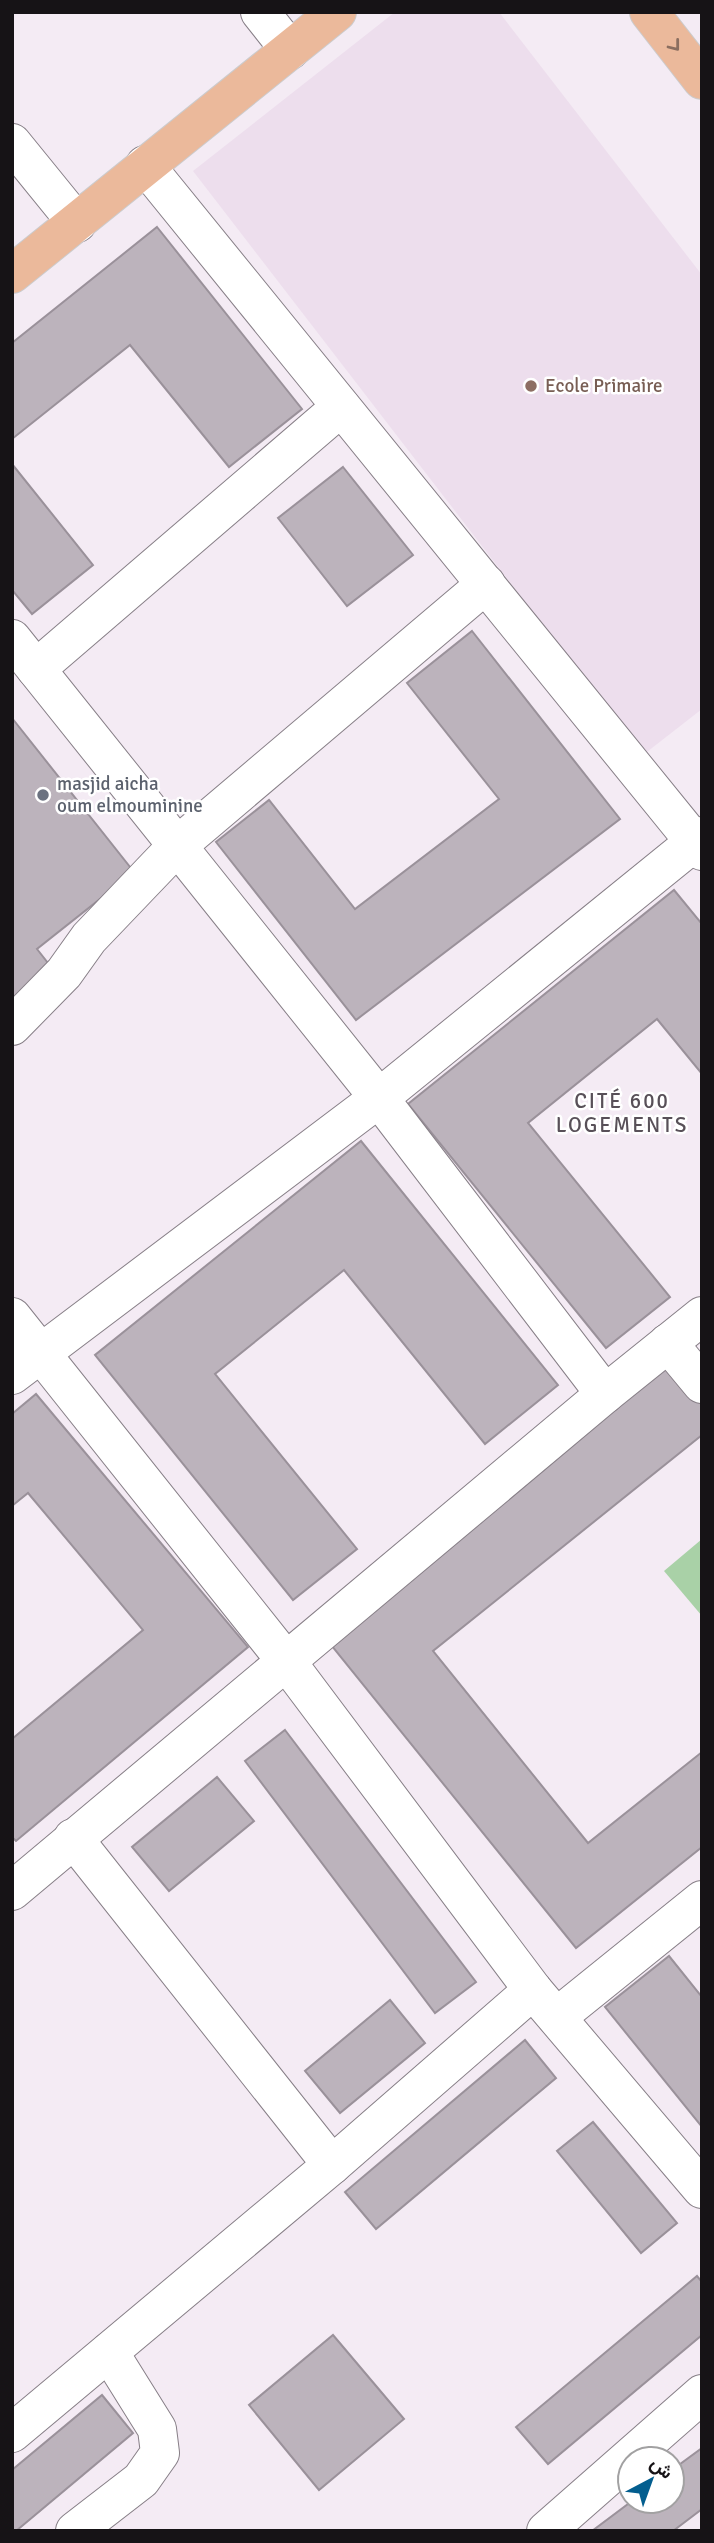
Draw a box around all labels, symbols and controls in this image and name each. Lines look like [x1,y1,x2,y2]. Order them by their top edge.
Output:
one-way arrow [667,39,680,51]
place label: Ecole Primaire [545,374,662,398]
marker: Ecole Primaire [523,378,539,394]
place label: masjid aicha oum elmouminine [57,772,203,818]
marker: masjid aicha oum elmouminine [35,787,51,803]
district label: CITÉ 600 LOGEMENTS [556,1088,688,1138]
north arrow [616,2445,686,2515]
text: ش [645,2451,678,2485]

